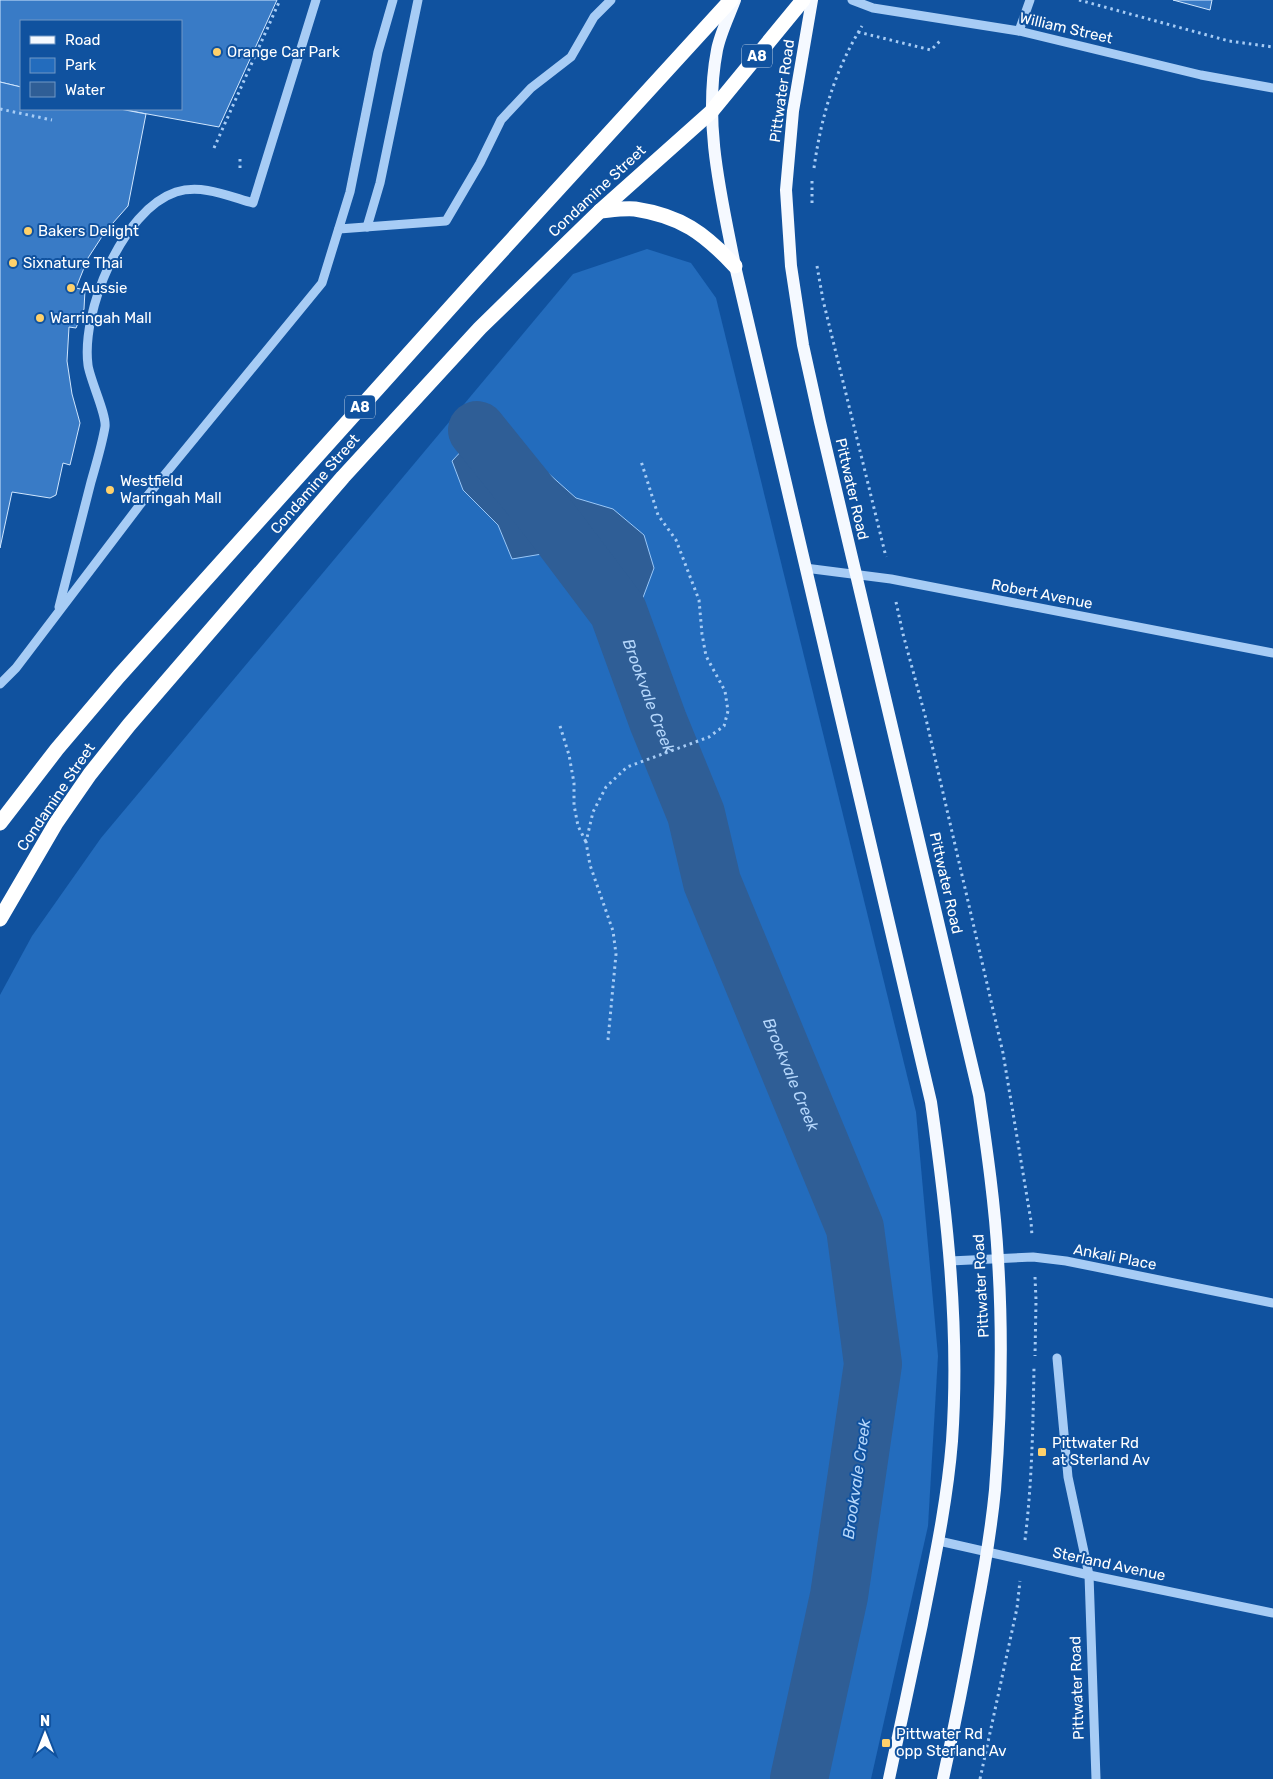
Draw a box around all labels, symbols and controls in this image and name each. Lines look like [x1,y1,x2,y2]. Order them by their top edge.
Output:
street label: William Street [1018,9,1115,48]
legend [20,20,182,110]
text: Road [65,31,101,49]
street label: Pittwater Road [766,38,798,144]
place label: Orange Car Park [227,43,340,61]
road number: A8 [742,44,772,68]
marker: Orange Car Park [211,46,223,58]
text: Park [65,56,96,74]
text: Water [65,81,105,99]
street label: Condamine Street [545,141,649,241]
place label: Bakers Delight [38,222,139,240]
marker: Bakers Delight [22,225,34,237]
place label: Sixnature Thai [23,254,123,272]
marker: Sixnature Thai [7,257,19,269]
place label: Aussie [81,279,127,297]
marker: Aussie [65,282,77,294]
place label: Warringah Mall [50,309,152,327]
marker: Warringah Mall [34,312,46,324]
road number: A8 [345,396,375,418]
street label: Condamine Street [267,430,363,538]
street label: Pittwater Road [832,436,872,542]
place label: Westfield Warringah Mall [120,472,222,507]
marker: Westfield Warringah Mall [104,484,116,496]
street label: Robert Avenue [990,575,1094,613]
water label: Brookvale Creek [619,636,680,757]
street label: Condamine Street [13,739,99,854]
street label: Pittwater Road [926,830,966,936]
water label: Brookvale Creek [759,1015,823,1135]
street label: Pittwater Road [969,1234,993,1338]
street label: Ankali Place [1072,1240,1158,1274]
water label: Brookvale Creek [839,1417,874,1540]
place label: Pittwater Rd at Sterland Av [1052,1434,1150,1469]
marker: Pittwater Rd at Sterland Av [1036,1446,1048,1458]
street label: Sterland Avenue [1051,1543,1167,1585]
street label: Pittwater Road [1066,1636,1088,1740]
north arrow [20,1709,70,1759]
text: N [40,1713,50,1730]
place label: Pittwater Rd opp Sterland Av [896,1725,1007,1760]
marker: Pittwater Rd opp Sterland Av [880,1737,892,1749]

